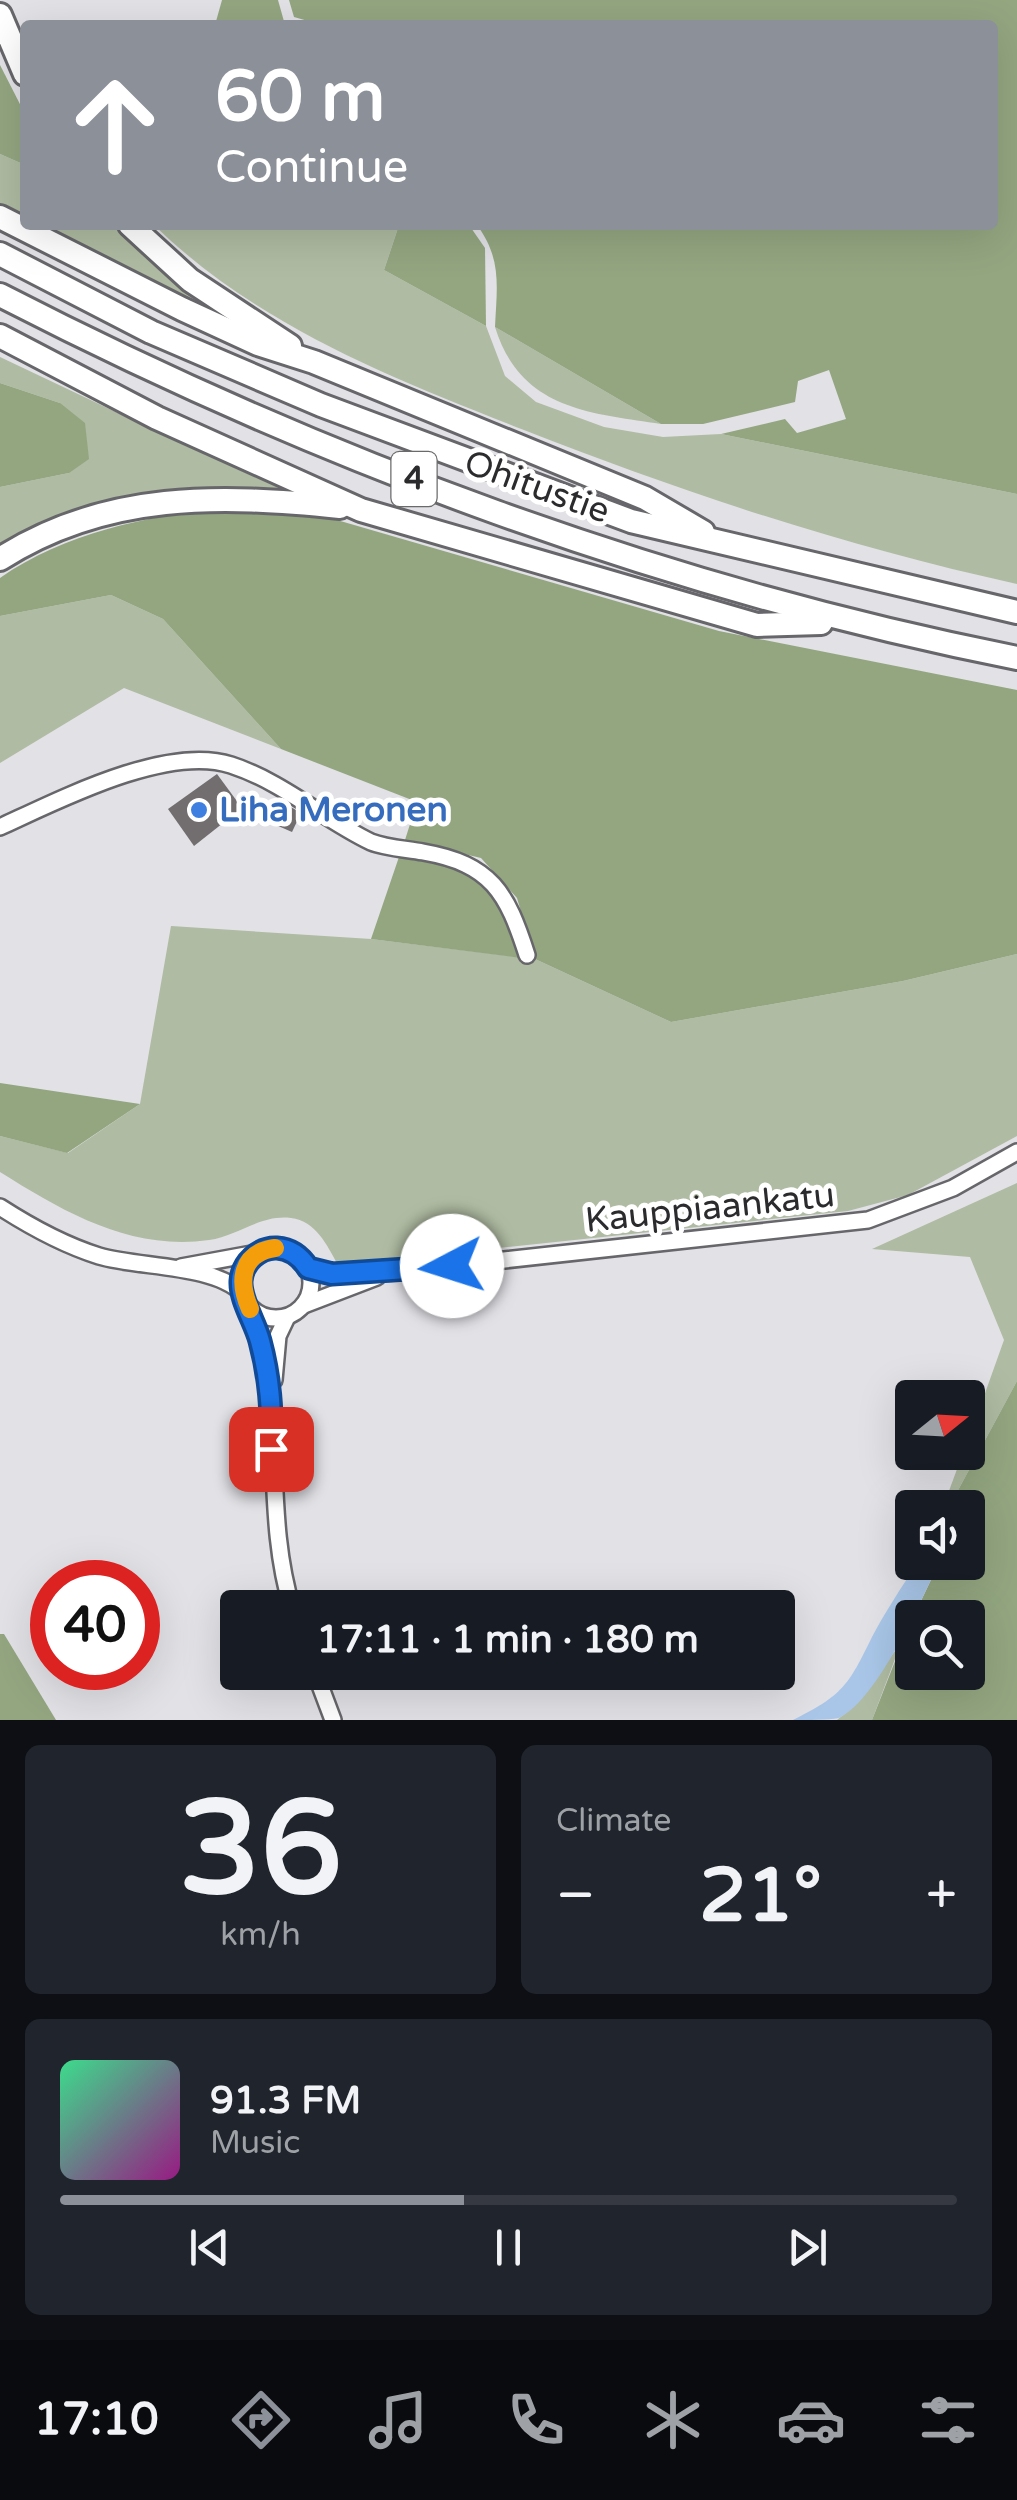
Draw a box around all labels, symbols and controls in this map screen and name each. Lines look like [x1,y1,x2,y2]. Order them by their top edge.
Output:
text: 60 m [215,56,385,140]
icon: ahead [50,60,180,190]
text: Continue [215,141,408,195]
street label: Ohitustie [459,441,615,533]
road number: 4 [392,452,436,506]
place label: Liha Meronen [219,789,448,831]
marker: Liha Meronen [188,799,210,821]
street label: Kauppiaankatu [583,1174,837,1242]
position arrow [400,1214,504,1318]
north arrow [895,1380,985,1470]
map controls [895,1380,985,1690]
pin [229,1407,314,1492]
icon: arrive [244,1422,299,1477]
button: sound [895,1490,985,1580]
speed limit sign: 40 [30,1560,160,1690]
button: search [895,1600,985,1690]
text: 17:11 · 1 min · 180 m [316,1617,699,1663]
text: 36 [179,1773,342,1929]
text: Climate [556,1802,671,1840]
text: 21° [699,1851,822,1941]
text: − [556,1863,595,1929]
text: + [926,1863,957,1929]
text: km/h [220,1916,301,1954]
text: 91.3 FM [210,2078,361,2124]
text: Music [210,2124,300,2162]
icon: previous [182,2220,237,2275]
icon: pause [481,2220,536,2275]
icon: next [780,2220,835,2275]
icon: directions [226,2385,296,2455]
icon: music [363,2385,433,2455]
icon: phone [501,2385,571,2455]
icon: climate [638,2385,708,2455]
icon: car [776,2385,846,2455]
icon: filters [913,2385,983,2455]
text: 17:10 [34,2393,158,2447]

